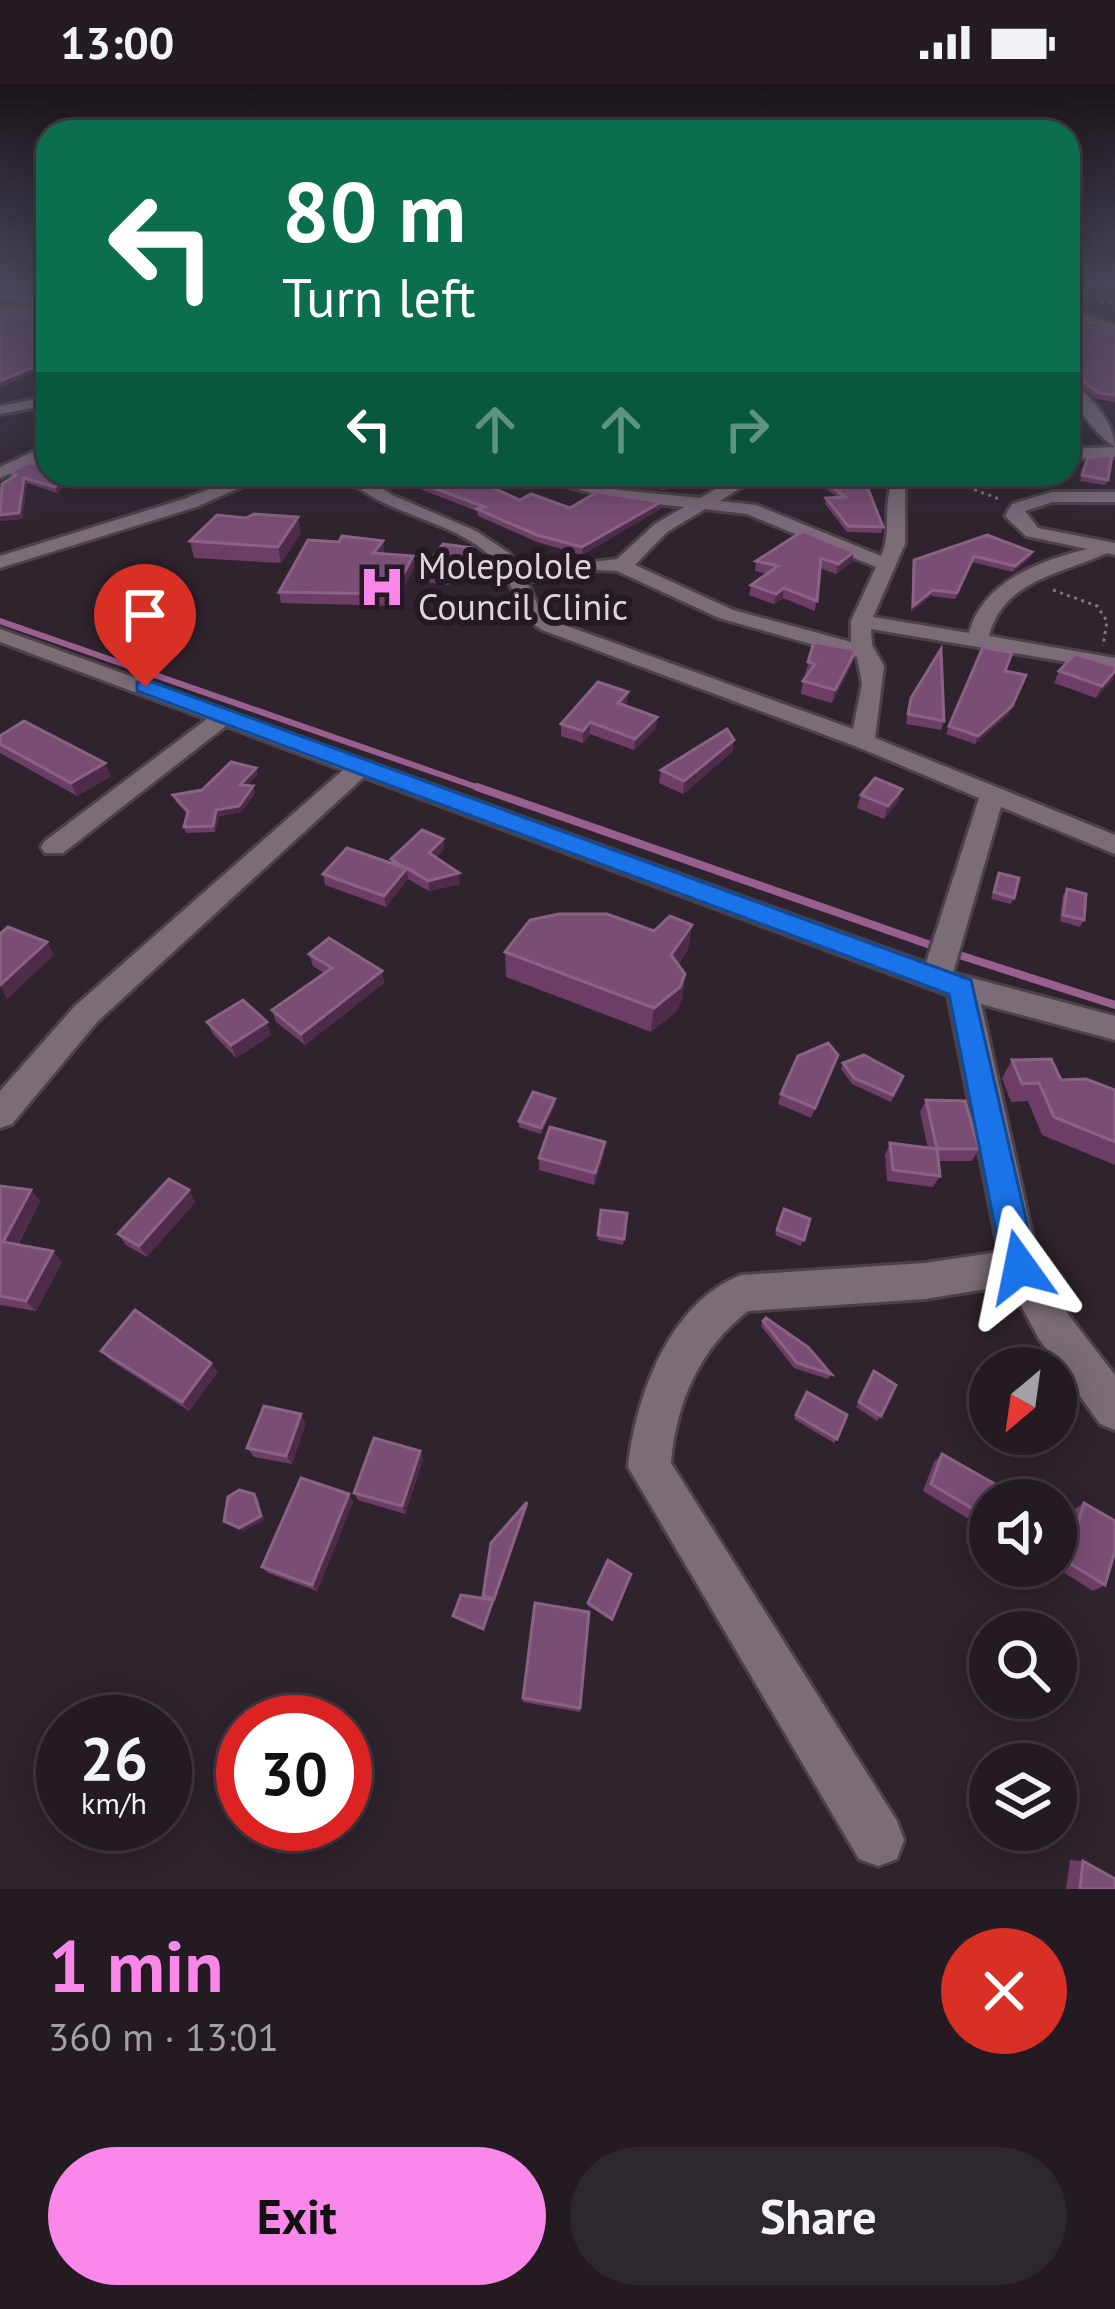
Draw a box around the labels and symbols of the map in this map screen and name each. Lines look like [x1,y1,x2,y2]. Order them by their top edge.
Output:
place label: Molepolole Council Clinic [418,542,628,630]
hospital icon: Molepolole Council Clinic [357,562,407,612]
pin [94,564,196,687]
position arrow [957,1204,1083,1330]
north arrow [969,1347,1077,1455]
speed limit sign: 30 [216,1695,372,1851]

